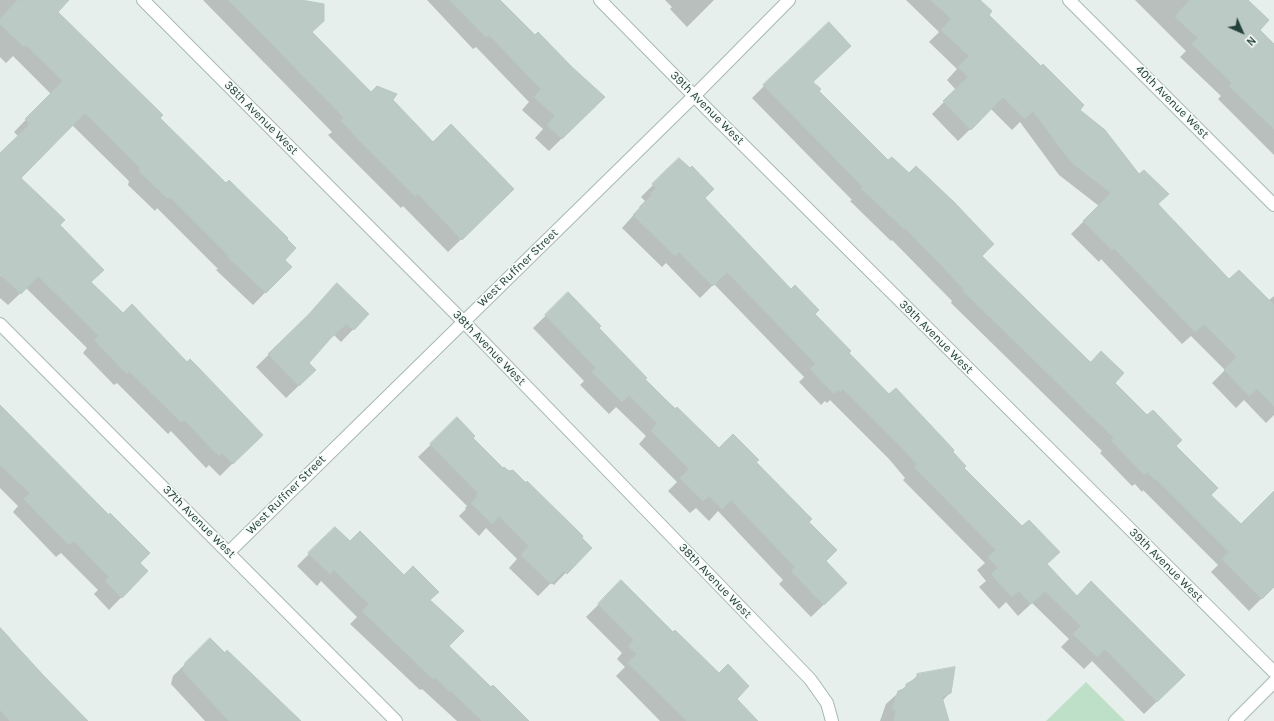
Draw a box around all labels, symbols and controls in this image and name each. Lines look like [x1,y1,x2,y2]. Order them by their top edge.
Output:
north arrow [1222,12,1262,52]
text: N [1243,33,1258,48]
street label: 40th Avenue West [1132,62,1212,142]
street label: 39th Avenue West [667,68,747,148]
street label: 38th Avenue West [221,78,301,158]
street label: West Ruffner Street [475,226,561,310]
street label: 39th Avenue West [896,297,976,377]
street label: 38th Avenue West [450,307,528,389]
street label: West Ruffner Street [243,452,329,538]
street label: 37th Avenue West [160,483,238,561]
street label: 39th Avenue West [1126,525,1206,605]
street label: 38th Avenue West [676,540,754,622]

